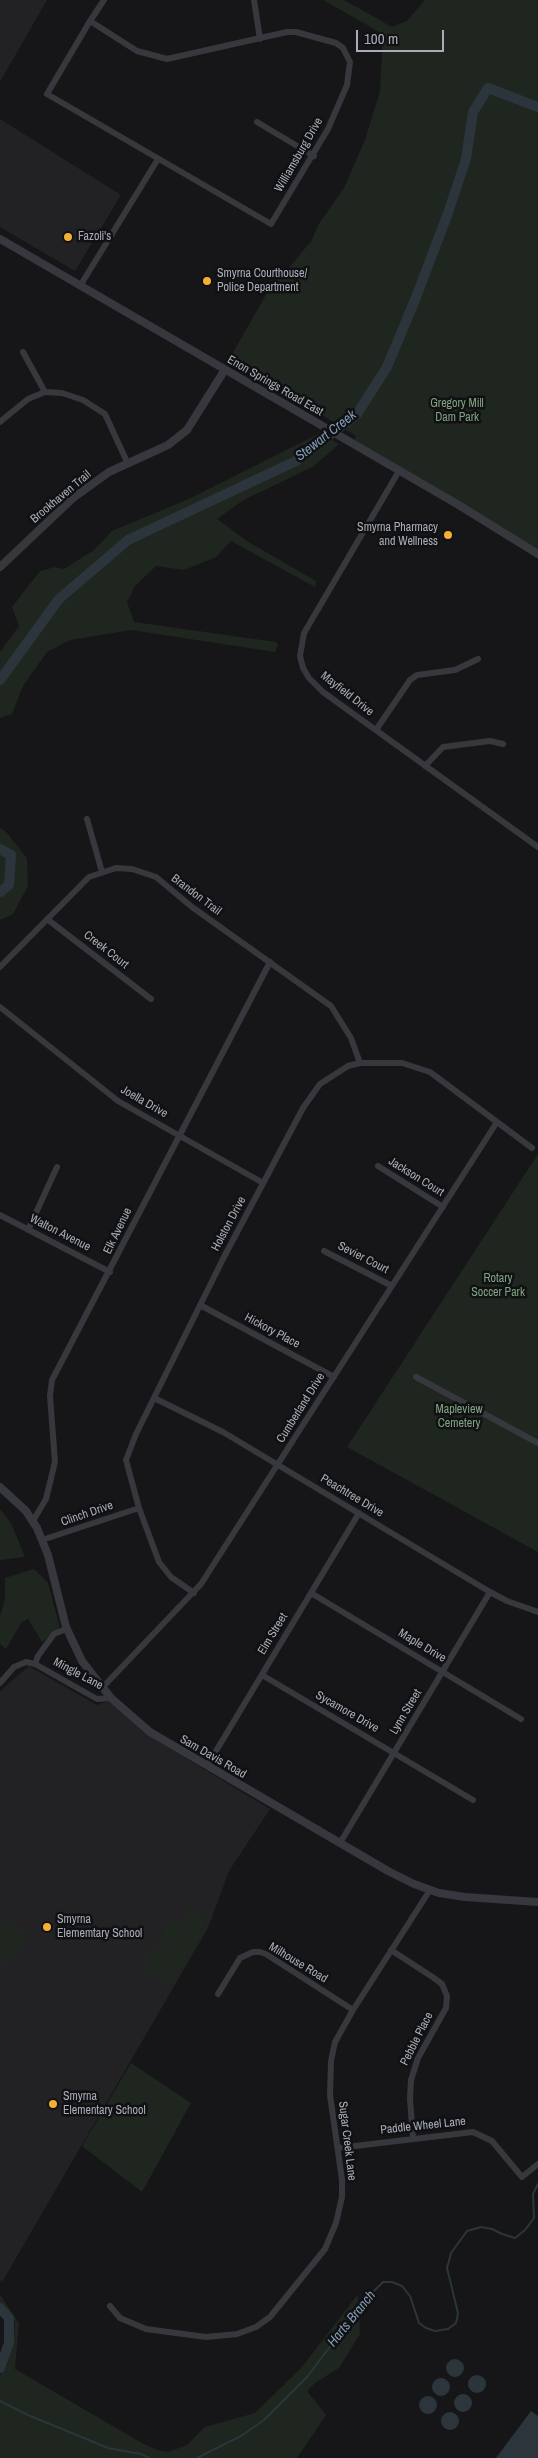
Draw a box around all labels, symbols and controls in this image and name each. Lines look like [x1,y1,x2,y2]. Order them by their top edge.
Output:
scale bar [358,20,446,52]
text: 100 m [364,28,398,49]
street label: Williamsburg Drive [272,115,326,195]
place label: Fazoli's [78,230,111,244]
marker: Fazoli's [62,231,74,243]
place label: Smyrna Courthouse/ Police Department [217,267,307,295]
marker: Smyrna Courthouse/ Police Department [201,275,213,287]
street label: Enon Springs Road East [224,353,326,419]
park label: Gregory Mill Dam Park [430,397,484,425]
water label: Stewart Creek [292,407,360,465]
street label: Brookhaven Trail [28,468,94,526]
place label: Smyrna Pharmacy and Wellness [357,521,438,549]
marker: Smyrna Pharmacy and Wellness [442,529,454,541]
street label: Mayfield Drive [318,669,376,719]
street label: Brandon Trail [168,871,224,919]
street label: Creek Court [81,928,131,972]
street label: Joella Drive [118,1083,170,1121]
street label: Jackson Court [386,1154,446,1200]
street label: Holston Drive [209,1194,249,1254]
street label: Elk Avenue [101,1206,135,1256]
street label: Walton Avenue [27,1212,93,1254]
street label: Sevier Court [335,1239,391,1277]
park label: Rotary Soccer Park [471,1272,525,1300]
street label: Hickory Place [242,1310,302,1352]
street label: Cumberland Drive [274,1370,328,1446]
park label: Mapleview Cemetery [435,1403,483,1431]
street label: Peachtree Drive [318,1472,386,1520]
street label: Clinch Drive [59,1498,115,1530]
street label: Elm Street [255,1611,291,1657]
street label: Maple Drive [396,1626,448,1666]
street label: Mingle Lane [51,1655,105,1693]
street label: Lynn Street [387,1687,425,1737]
street label: Sycamore Drive [313,1688,381,1736]
street label: Sam Davis Road [177,1732,249,1782]
place label: Smyrna Elememtary School [57,1913,142,1941]
marker: Smyrna Elememtary School [41,1921,53,1933]
street label: Milhouse Road [266,1940,330,1986]
street label: Pebble Place [397,2010,437,2068]
place label: Smyrna Elementary School [63,2090,146,2118]
marker: Smyrna Elementary School [47,2098,59,2110]
street label: Sugar Creek Lane [335,2100,359,2182]
street label: Paddle Wheel Lane [380,2114,466,2138]
water label: Harts Branch [324,2288,380,2350]

